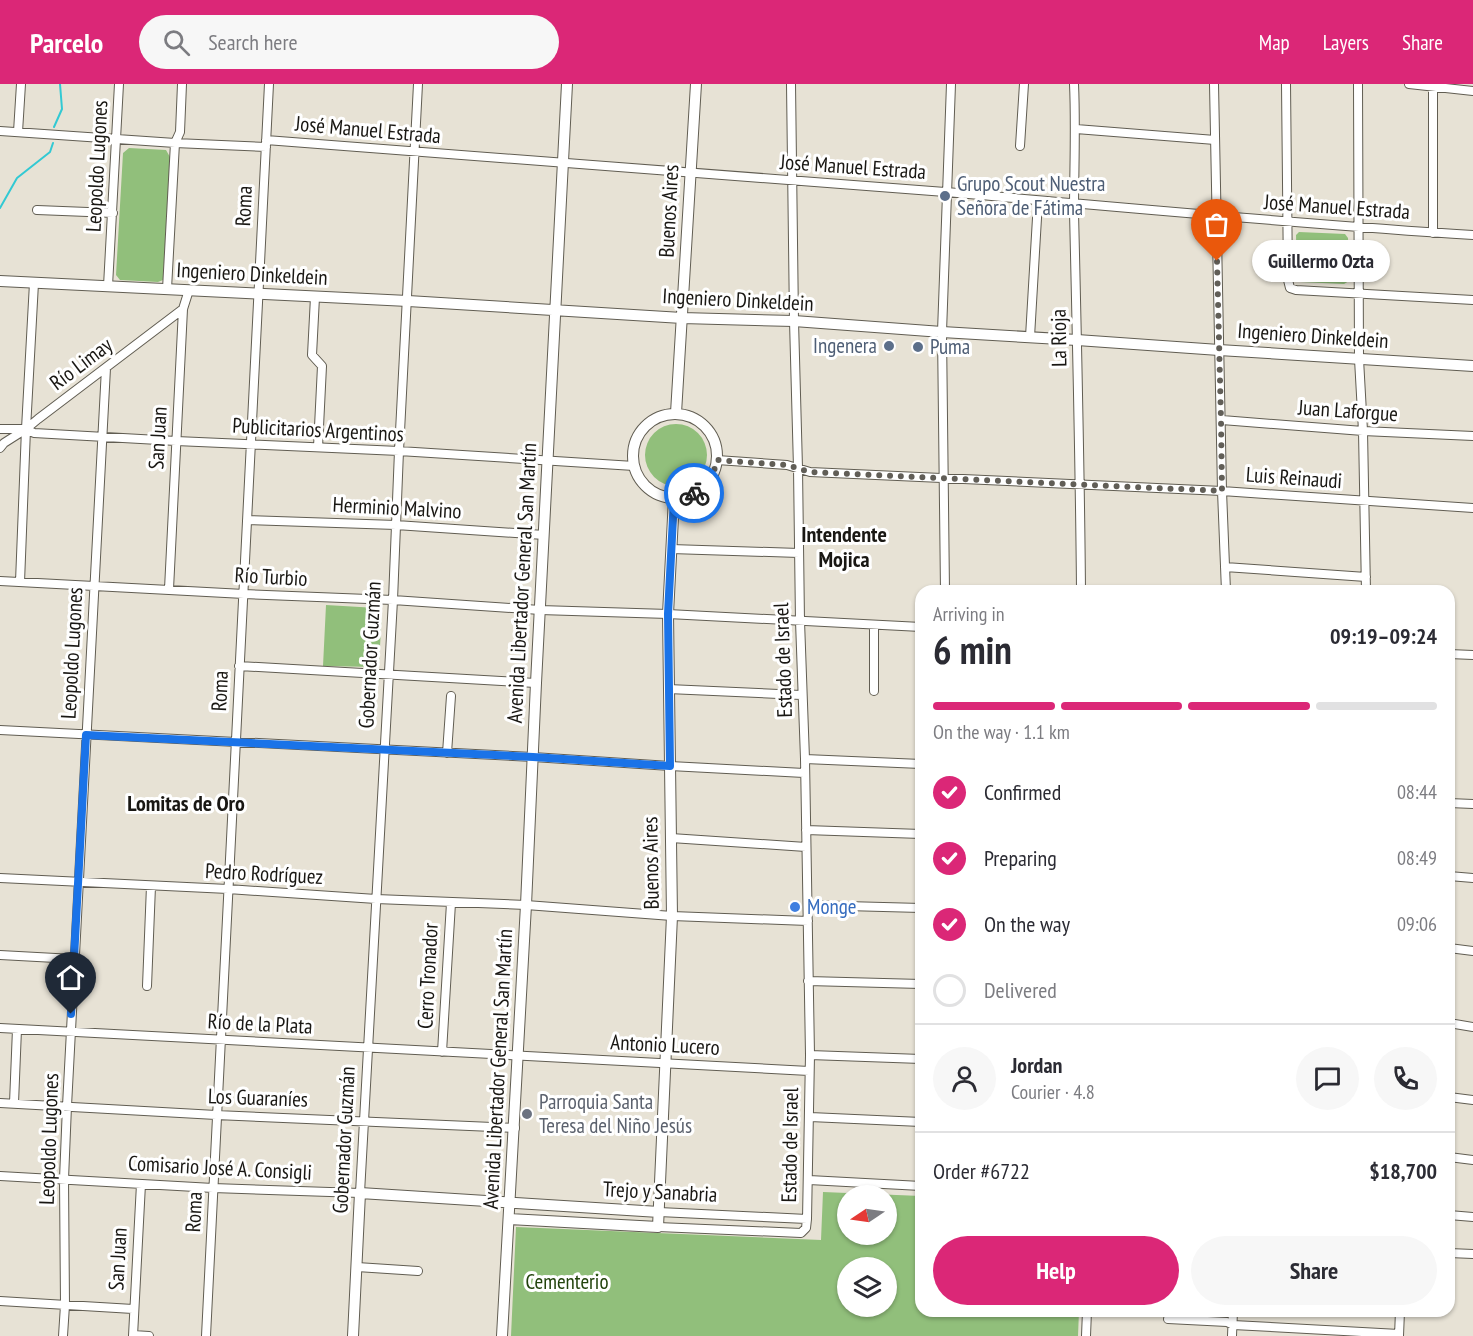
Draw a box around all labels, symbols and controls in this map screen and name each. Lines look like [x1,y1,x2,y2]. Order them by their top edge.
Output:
search box [139,15,559,69]
text: Parcelo [30,24,103,61]
icon: search [160,26,193,59]
text: Search here [208,28,298,56]
text: Map [1259,29,1290,56]
text: Layers [1323,29,1369,56]
text: Share [1402,29,1443,56]
street label: Leopoldo Lugones [80,99,113,232]
street label: José Manuel Estrada [293,110,442,149]
street label: José Manuel Estrada [778,148,927,185]
street label: Buenos Aires [653,164,684,258]
place label: Grupo Scout Nuestra Señora de Fátima [957,170,1106,221]
street label: Roma [229,185,258,227]
street label: José Manuel Estrada [1262,188,1411,225]
marker: Grupo Scout Nuestra Señora de Fátima [938,189,952,203]
pin [1191,199,1242,261]
icon: bag [1200,208,1233,241]
callout: Guillermo Ozta [1253,240,1391,282]
text: Guillermo Ozta [1268,248,1374,274]
street label: Ingeniero Dinkeldein [176,256,328,291]
street label: Ingeniero Dinkeldein [662,282,814,317]
street label: La Rioja [1044,309,1073,367]
street label: Ingeniero Dinkeldein [1237,317,1390,354]
street label: Río Limay [44,331,117,396]
place label: Ingenera [813,332,877,359]
place label: Puma [930,333,970,360]
marker: Ingenera [882,339,896,353]
marker: Puma [911,340,925,354]
street label: Juan Laforgue [1296,393,1399,427]
street label: San Juan [142,406,173,470]
street label: Publicitarios Argentinos [232,412,404,447]
street label: Avenida Libertador General San Martín [501,442,542,724]
street label: Luis Reinaudi [1245,461,1343,494]
courier [664,463,724,523]
icon: bike [678,477,711,510]
street label: Herminio Malvino [332,491,462,524]
district label: Intendente Mojica [801,520,887,573]
street label: Río Turbio [234,561,308,592]
street label: Gobernador Guzmán [352,581,387,729]
street label: Leopoldo Lugones [55,586,88,719]
text: Arriving in [933,601,1005,627]
street label: Estado de Israel [767,602,798,718]
text: 09:19–09:24 [1330,622,1437,650]
text: 6 min [933,624,1012,675]
street label: Roma [205,670,234,712]
text: On the way · 1.1 km [933,719,1070,745]
icon: check [933,776,966,809]
text: Confirmed [984,778,1061,806]
text: 08:44 [1397,779,1437,805]
district label: Lomitas de Oro [127,789,245,817]
street label: Buenos Aires [636,816,665,910]
icon: check [933,842,966,875]
text: Preparing [984,844,1057,872]
text: 08:49 [1397,845,1437,871]
street label: Pedro Rodríguez [204,857,324,890]
place label: Monge [807,893,856,920]
marker: Monge [788,900,802,914]
icon: check [933,908,966,941]
text: On the way [984,910,1070,938]
text: 09:06 [1397,911,1437,937]
street label: Cerro Tronador [411,922,444,1030]
street label: Avenida Libertador General San Martín [477,928,518,1210]
pin [45,952,96,1014]
icon: home [54,961,87,994]
text: Delivered [984,976,1057,1004]
street label: Río de la Plata [207,1007,313,1040]
street label: Antonio Lucero [610,1028,720,1061]
button: person [933,1047,996,1110]
button: chat [1296,1047,1359,1110]
button: phone [1374,1047,1437,1110]
text: Jordan [1011,1051,1062,1079]
street label: Gobernador Guzmán [326,1066,361,1214]
street label: Leopoldo Lugones [33,1073,64,1205]
text: Courier · 4.8 [1011,1079,1095,1105]
street label: Los Guaraníes [208,1082,308,1113]
street label: Estado de Israel [775,1087,804,1203]
place label: Parroquia Santa Teresa del Niño Jesús [539,1088,692,1139]
marker: Parroquia Santa Teresa del Niño Jesús [520,1107,534,1121]
street label: Comisario José A. Consigli [127,1149,313,1186]
text: Order #6722 [933,1157,1030,1185]
text: $18,700 [1369,1157,1437,1185]
street label: Trejo y Sanabria [602,1175,718,1208]
north arrow [837,1185,897,1245]
map controls [837,1185,897,1317]
street label: Roma [179,1191,208,1233]
street label: San Juan [102,1227,133,1291]
button: Help [933,1236,1179,1305]
button: Share [1191,1236,1437,1305]
button: layers [837,1257,897,1317]
park label: Cementerio [526,1268,608,1295]

